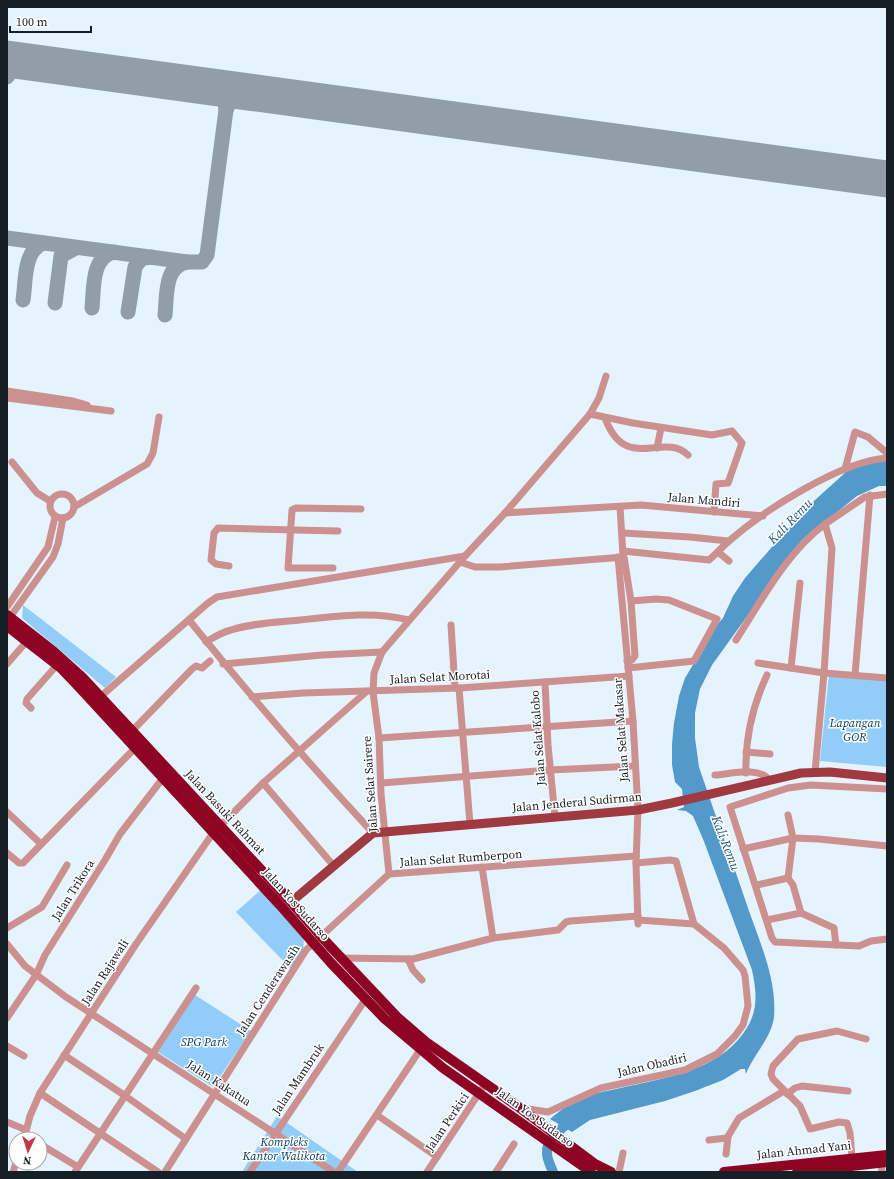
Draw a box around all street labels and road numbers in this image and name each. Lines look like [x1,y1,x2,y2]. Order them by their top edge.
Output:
street label: Jalan Mandiri [666,489,741,511]
street label: Jalan Selat Morotai [388,666,491,688]
street label: Jalan Selat Makasar [609,678,633,783]
street label: Jalan Selat Kalobo [527,689,549,787]
street label: Jalan Selat Sairere [359,735,381,834]
street label: Jalan Basuki Rahmat [181,765,269,858]
street label: Jalan Jenderal Sudirman [510,788,643,816]
street label: Jalan Selat Rumberpon [398,846,523,870]
street label: Jalan Trikora [47,856,99,924]
street label: Jalan Yos Sudarso [258,863,333,944]
street label: Jalan Rajawali [77,936,132,1009]
street label: Jalan Cenderawasih [232,941,303,1039]
street label: Jalan Mambruk [268,1040,328,1119]
street label: Jalan Obadiri [615,1049,689,1081]
street label: Jalan Kakatua [183,1056,255,1110]
street label: Jalan Yos Sudarso [492,1083,578,1151]
street label: Jalan Perkici [421,1089,473,1155]
street label: Jalan Ahmad Yani [755,1137,852,1163]

